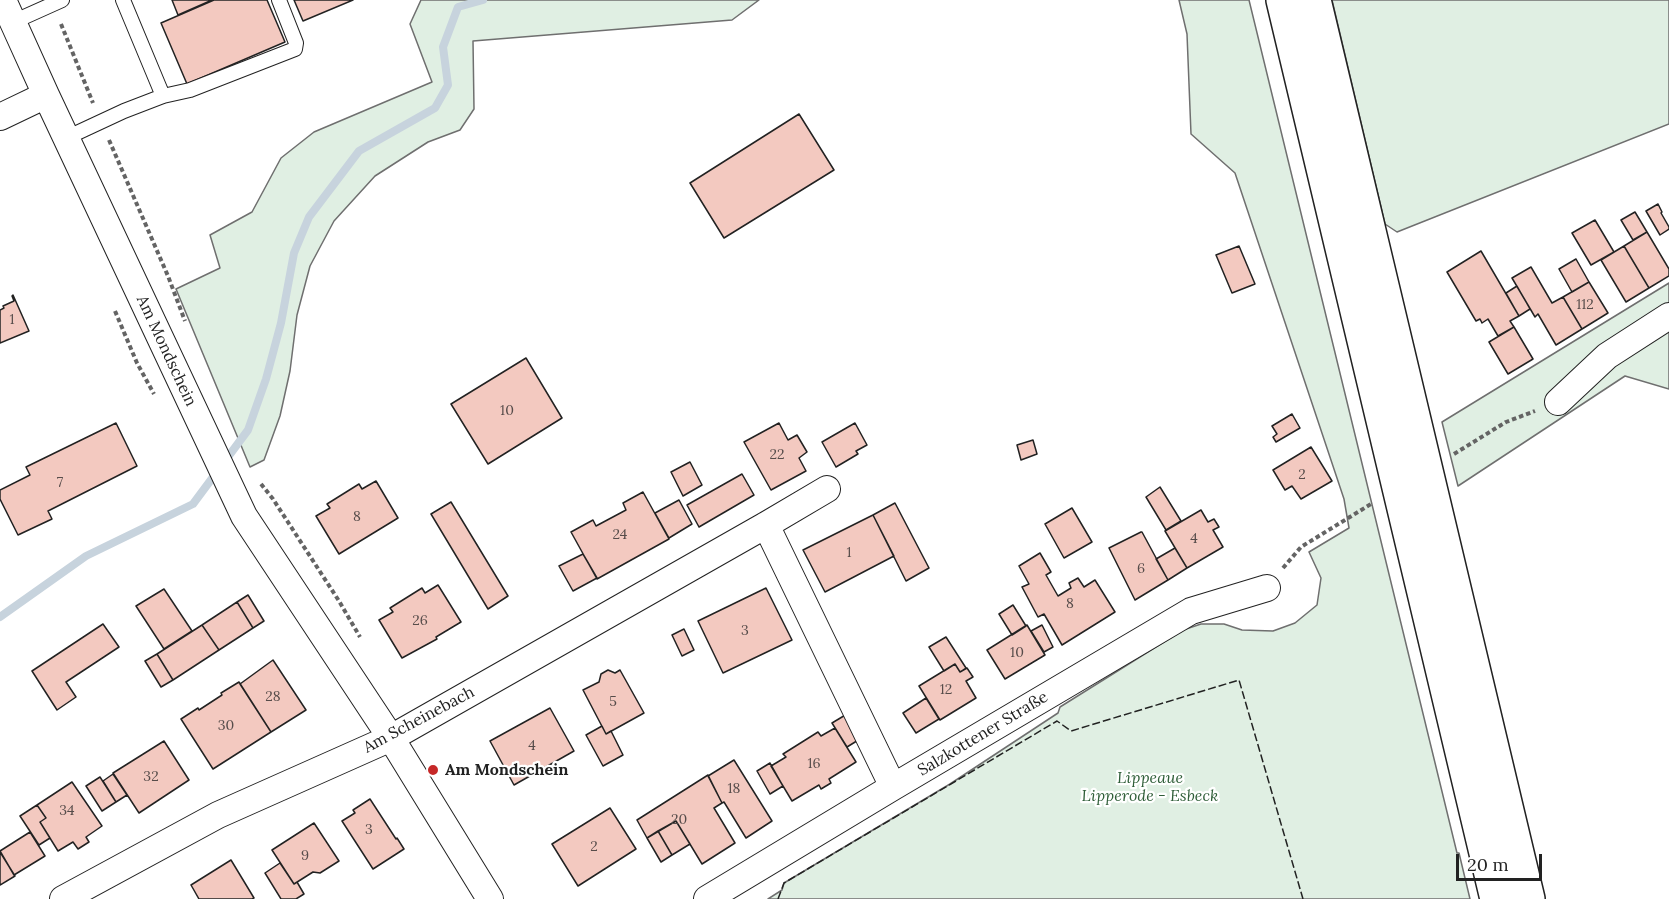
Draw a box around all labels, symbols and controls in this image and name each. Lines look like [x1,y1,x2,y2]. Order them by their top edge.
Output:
street label: Am Mondschein [132,293,200,409]
house number: 112 [1576,297,1594,313]
house number: 1 [9,312,15,328]
house number: 10 [500,403,514,419]
house number: 22 [769,447,785,463]
house number: 2 [1298,467,1306,483]
house number: 7 [57,475,63,491]
house number: 8 [353,509,361,525]
house number: 24 [613,527,627,543]
house number: 4 [1190,531,1198,547]
house number: 1 [846,545,852,561]
house number: 6 [1137,561,1145,577]
house number: 8 [1066,596,1074,612]
house number: 26 [412,613,428,629]
house number: 3 [741,623,749,639]
house number: 10 [1010,645,1024,661]
house number: 12 [940,682,952,698]
street label: Am Scheinebach [360,683,478,757]
street label: Salzkottener Straße [915,688,1051,780]
house number: 28 [265,689,281,705]
house number: 5 [609,694,617,710]
house number: 30 [218,718,234,734]
house number: 4 [528,738,536,754]
house number: 16 [807,756,821,772]
place label: Am Mondschein [445,760,569,780]
marker: Am Mondschein [426,763,440,777]
park label: Lippeaue Lipperode - Esbeck [1082,768,1218,806]
house number: 32 [143,769,159,785]
house number: 18 [728,781,740,797]
house number: 34 [59,803,75,819]
house number: 20 [671,812,687,828]
house number: 3 [365,822,373,838]
house number: 2 [590,839,598,855]
scale bar [1459,842,1544,880]
house number: 9 [301,848,309,864]
text: 20 m [1467,853,1509,876]

